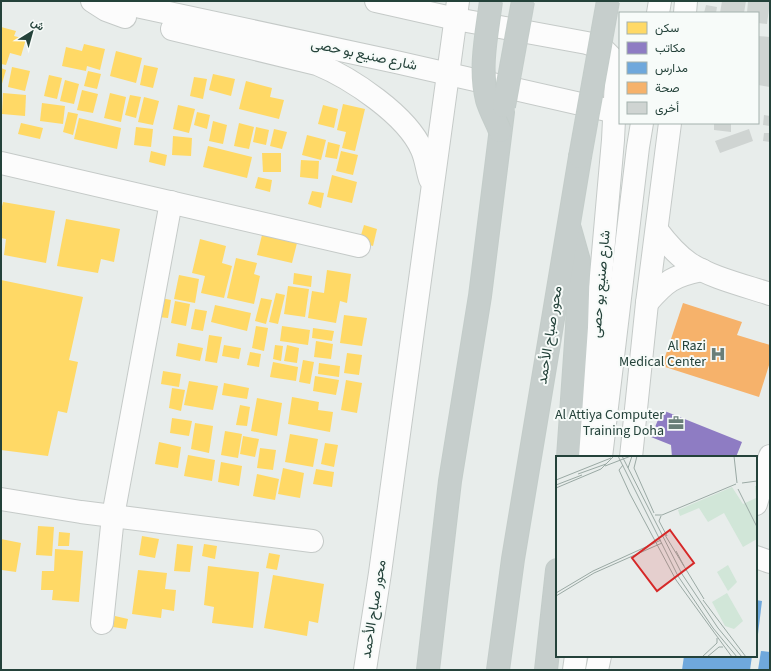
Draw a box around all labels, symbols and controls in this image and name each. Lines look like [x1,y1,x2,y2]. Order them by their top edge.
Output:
north arrow [12,12,52,52]
legend [619,12,759,124]
text: ش [28,14,48,34]
text: سكن [655,20,679,37]
street label: شارع صنيع بو حصى [309,34,419,76]
text: مكاتب [655,40,686,57]
text: مدارس [655,60,688,77]
text: صحة [655,80,679,97]
text: أخرى [655,100,679,117]
street label: شارع صنيع بو حصى [586,229,616,339]
street label: محور صباح الأحمد [532,284,568,386]
place label: Al Razi Medical Center [619,336,706,372]
hospital icon: Al Razi Medical Center [709,345,727,363]
place label: Al Attiya Computer Training Doha [555,405,664,441]
office icon: Al Attiya Computer Training Doha [667,414,685,432]
inset map [556,456,757,657]
street label: محور صباح الأحمد [356,558,392,660]

